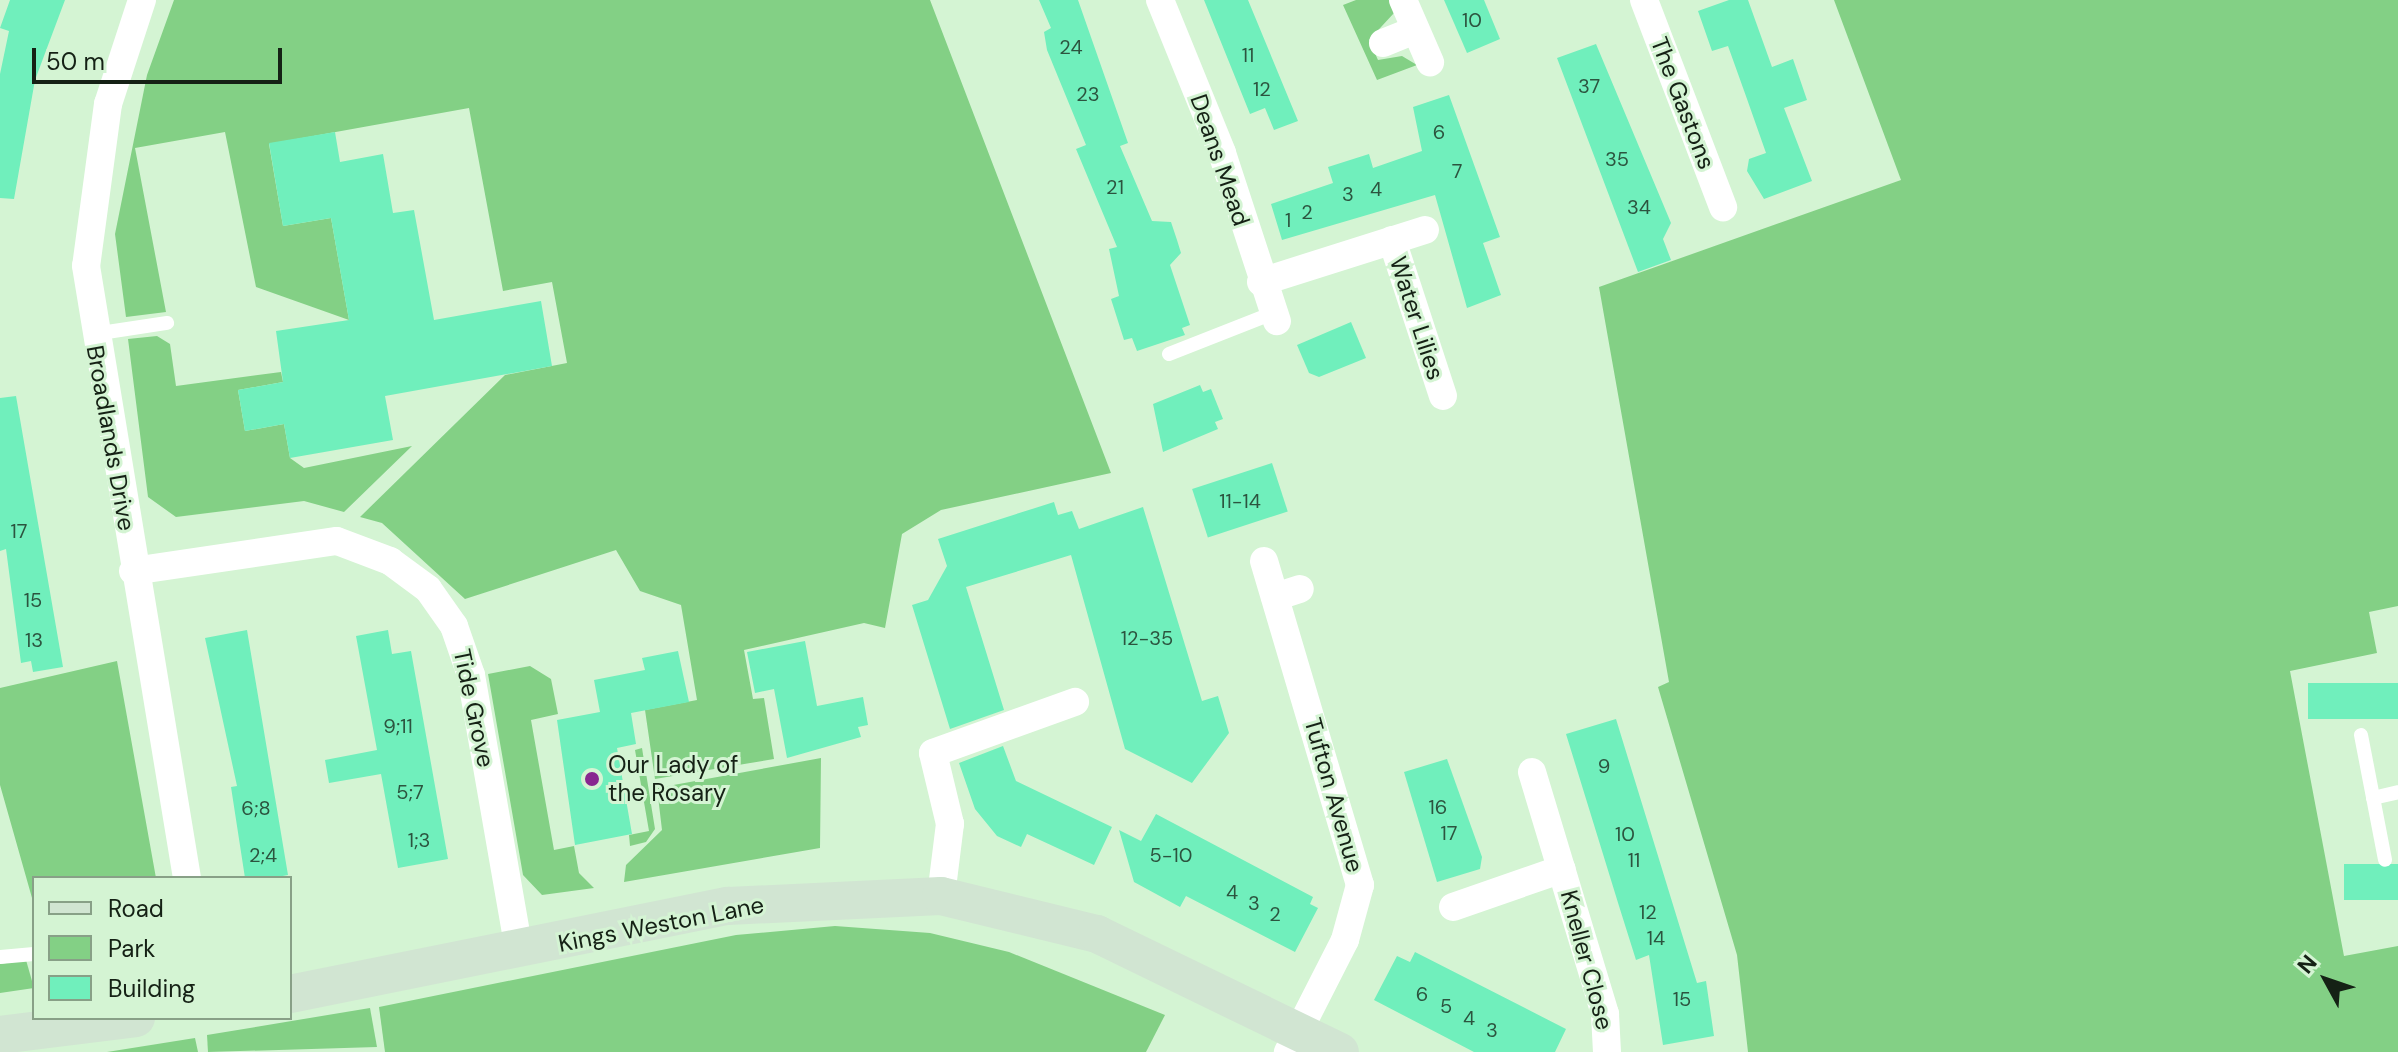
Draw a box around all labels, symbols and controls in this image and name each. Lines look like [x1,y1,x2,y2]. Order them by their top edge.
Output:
house number: 10 [1462,8,1482,32]
scale bar [36,32,286,82]
street label: The Gastons [1645,33,1721,173]
house number: 24 [1059,35,1083,59]
house number: 11 [1242,43,1254,67]
text: 50 m [46,46,105,77]
house number: 37 [1578,74,1600,98]
house number: 12 [1253,77,1271,101]
house number: 23 [1076,82,1100,106]
street label: Deans Mead [1184,90,1256,230]
house number: 6 [1433,120,1445,144]
house number: 35 [1605,147,1629,171]
house number: 7 [1452,159,1462,183]
house number: 21 [1106,175,1124,199]
house number: 4 [1370,177,1382,201]
house number: 3 [1342,182,1354,206]
house number: 34 [1627,195,1651,219]
house number: 2 [1301,200,1313,224]
house number: 1 [1285,208,1291,232]
street label: Water Lilies [1384,253,1450,383]
street label: Broadlands Drive [81,343,141,533]
house number: 11-14 [1219,489,1261,513]
house number: 17 [11,519,27,543]
house number: 15 [24,588,42,612]
house number: 12-35 [1121,626,1173,650]
house number: 13 [25,628,43,652]
street label: Tide Grove [447,646,501,770]
house number: 9;11 [383,714,413,738]
street label: Tufton Avenue [1298,715,1370,875]
place label: Our Lady of the Rosary [608,751,738,807]
house number: 9 [1598,754,1610,778]
marker: Our Lady of the Rosary [583,770,601,788]
house number: 5;7 [396,780,424,804]
house number: 16 [1429,795,1447,819]
house number: 6;8 [241,796,271,820]
house number: 17 [1441,821,1457,845]
house number: 10 [1615,822,1635,846]
house number: 1;3 [408,828,430,852]
house number: 2;4 [249,843,277,867]
house number: 5-10 [1150,843,1192,867]
house number: 11 [1628,848,1640,872]
legend [32,876,292,1020]
house number: 4 [1226,880,1238,904]
street label: Kneller Close [1555,887,1619,1033]
street label: Kings Weston Lane [556,890,766,958]
house number: 3 [1248,891,1260,915]
text: Road [108,893,164,924]
house number: 12 [1639,900,1657,924]
house number: 2 [1269,902,1281,926]
house number: 14 [1647,926,1665,950]
text: Park [108,933,155,964]
north arrow [2286,940,2366,1020]
text: N [2291,949,2323,980]
text: Building [108,973,195,1004]
house number: 6 [1416,982,1428,1006]
house number: 15 [1673,987,1691,1011]
house number: 5 [1440,994,1452,1018]
house number: 4 [1463,1006,1475,1030]
house number: 3 [1486,1018,1498,1042]

